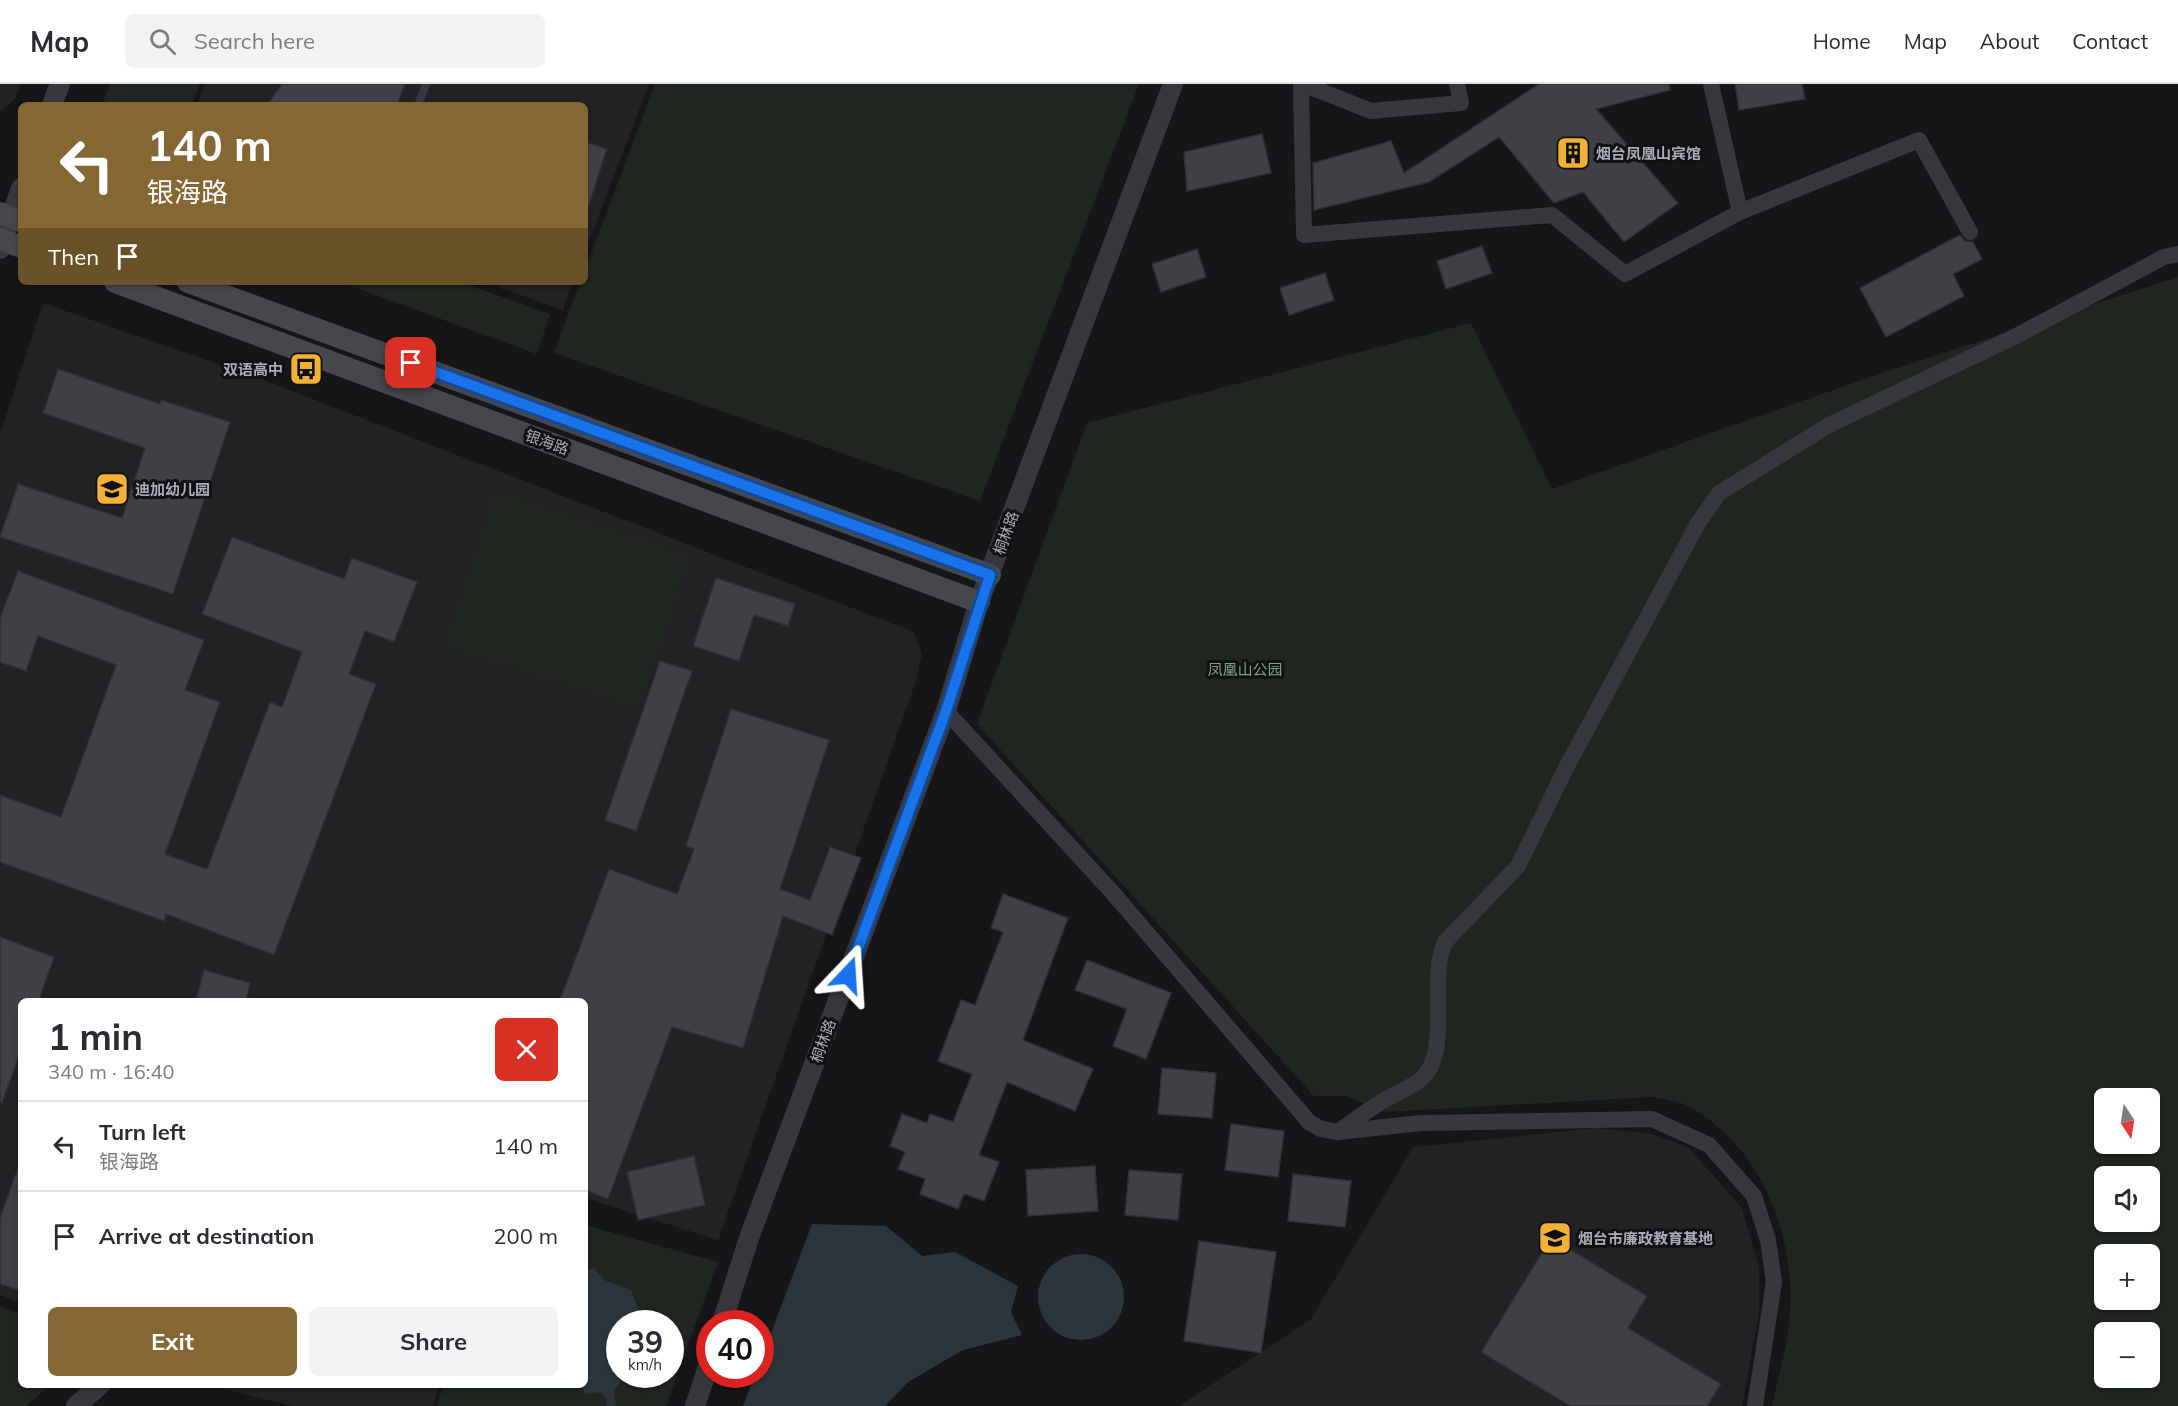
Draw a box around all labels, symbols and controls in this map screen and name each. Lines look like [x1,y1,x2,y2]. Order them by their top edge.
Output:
search box [125,14,545,68]
text: Map [30,24,89,59]
icon: search [146,25,179,58]
text: Search here [194,27,315,55]
text: Home [1813,28,1871,54]
text: Map [1904,28,1947,54]
text: About [1980,28,2039,54]
text: Contact [2072,28,2148,54]
text: 140 m [147,119,272,172]
icon: left [48,126,126,204]
building icon: 烟台凤凰山宾馆 [1555,135,1591,171]
place label: 烟台凤凰山宾馆 [1596,144,1701,163]
text: 银海路 [147,175,228,209]
icon: arrive [111,240,144,273]
text: Then [48,243,99,271]
pin [385,337,436,388]
icon: arrive [394,346,427,379]
bus stop icon: 双语高中 [288,351,324,387]
place label: 双语高中 [223,360,283,379]
street label: 银海路 [523,425,571,459]
school or university icon: 迪加幼儿园 [94,471,130,507]
place label: 迪加幼儿园 [135,480,210,499]
street label: 桐林路 [989,509,1023,557]
park label: 凤凰山公园 [1207,660,1283,679]
position arrow [816,943,880,1007]
text: 1 min [48,1014,143,1059]
street label: 桐林路 [806,1017,840,1065]
button: close [495,1018,558,1081]
text: 340 m · 16:40 [48,1059,174,1084]
north arrow [2094,1088,2160,1154]
map controls [2094,1088,2160,1388]
text: Turn left [99,1118,186,1146]
icon: left [48,1130,81,1163]
text: 140 m [493,1132,558,1160]
text: 银海路 [99,1149,159,1174]
button: sound [2094,1166,2160,1232]
icon: arrive [48,1220,81,1253]
school or university icon: 烟台市廉政教育基地 [1537,1220,1573,1256]
text: Arrive at destination [99,1222,314,1250]
text: 200 m [493,1222,558,1250]
place label: 烟台市廉政教育基地 [1578,1229,1713,1248]
button: + [2094,1244,2160,1310]
button: Exit [48,1307,297,1376]
button: Share [309,1307,558,1376]
speed limit sign: 40 [696,1310,774,1388]
button: − [2094,1322,2160,1388]
text: 39 [627,1323,663,1361]
text: km/h [628,1355,662,1374]

